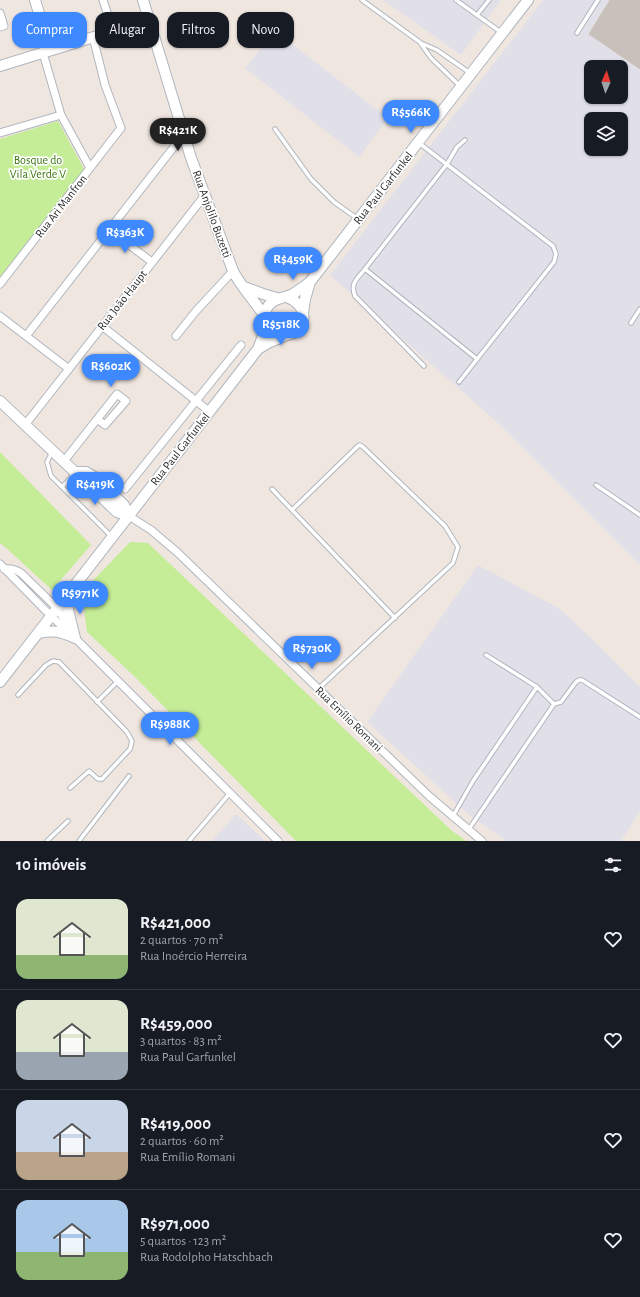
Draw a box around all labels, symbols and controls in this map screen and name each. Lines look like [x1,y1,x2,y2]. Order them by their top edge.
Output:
chip: Comprar [12,12,87,48]
chip: Alugar [95,12,159,48]
chip: Filtros [167,12,229,48]
chip: Novo [237,12,294,48]
north arrow [584,60,628,104]
map controls [584,60,628,156]
pin: R$566K [378,100,444,134]
text: R$566K [391,106,431,119]
button: layers [584,112,628,156]
pin: R$421K [145,118,211,152]
text: R$421K [159,124,197,137]
street label: Rua Paul Garfunkel [351,149,415,227]
park label: Bosque do Vila Verde V [10,154,66,180]
street label: Rua Anjolilo Buzetti [190,169,233,260]
street label: Rua Ari Manfron [33,172,89,240]
pin: R$363K [92,220,158,254]
text: R$363K [106,226,144,239]
pin: R$459K [260,247,326,281]
text: R$459K [273,253,313,266]
street label: Rua João Haupt [95,268,149,332]
pin: R$518K [248,312,314,346]
text: R$518K [262,318,300,331]
pin: R$602K [78,354,144,388]
text: R$602K [91,360,131,373]
street label: Rua Paul Garfunkel [148,410,212,488]
pin: R$419K [62,472,128,506]
text: R$419K [76,478,114,491]
pin: R$971K [47,581,113,615]
text: R$971K [61,587,99,600]
pin: R$730K [279,636,345,670]
text: R$730K [292,642,332,655]
street label: Rua Emílio Romani [313,684,385,754]
pin: R$988K [137,712,203,746]
text: R$988K [150,718,190,731]
icon: filters [602,854,624,876]
text: 10 imóveis [16,856,86,873]
text: R$421,000 [140,914,211,931]
icon: home [48,915,96,963]
icon: heart [602,928,624,950]
text: 2 quartos · 70 m² [140,934,223,947]
text: Rua Inoércio Herreira [140,950,247,963]
text: R$459,000 [140,1015,212,1032]
icon: home [48,1016,96,1064]
icon: heart [602,1029,624,1051]
text: 3 quartos · 83 m² [140,1035,222,1048]
text: Rua Paul Garfunkel [140,1051,236,1064]
text: R$419,000 [140,1115,211,1132]
icon: home [48,1116,96,1164]
icon: heart [602,1129,624,1151]
text: 2 quartos · 60 m² [140,1135,224,1148]
text: Rua Emílio Romani [140,1151,235,1164]
text: R$971,000 [140,1215,210,1232]
icon: home [48,1216,96,1264]
icon: heart [602,1229,624,1251]
text: 5 quartos · 123 m² [140,1235,226,1248]
text: Rua Rodolpho Hatschbach [140,1251,273,1264]

